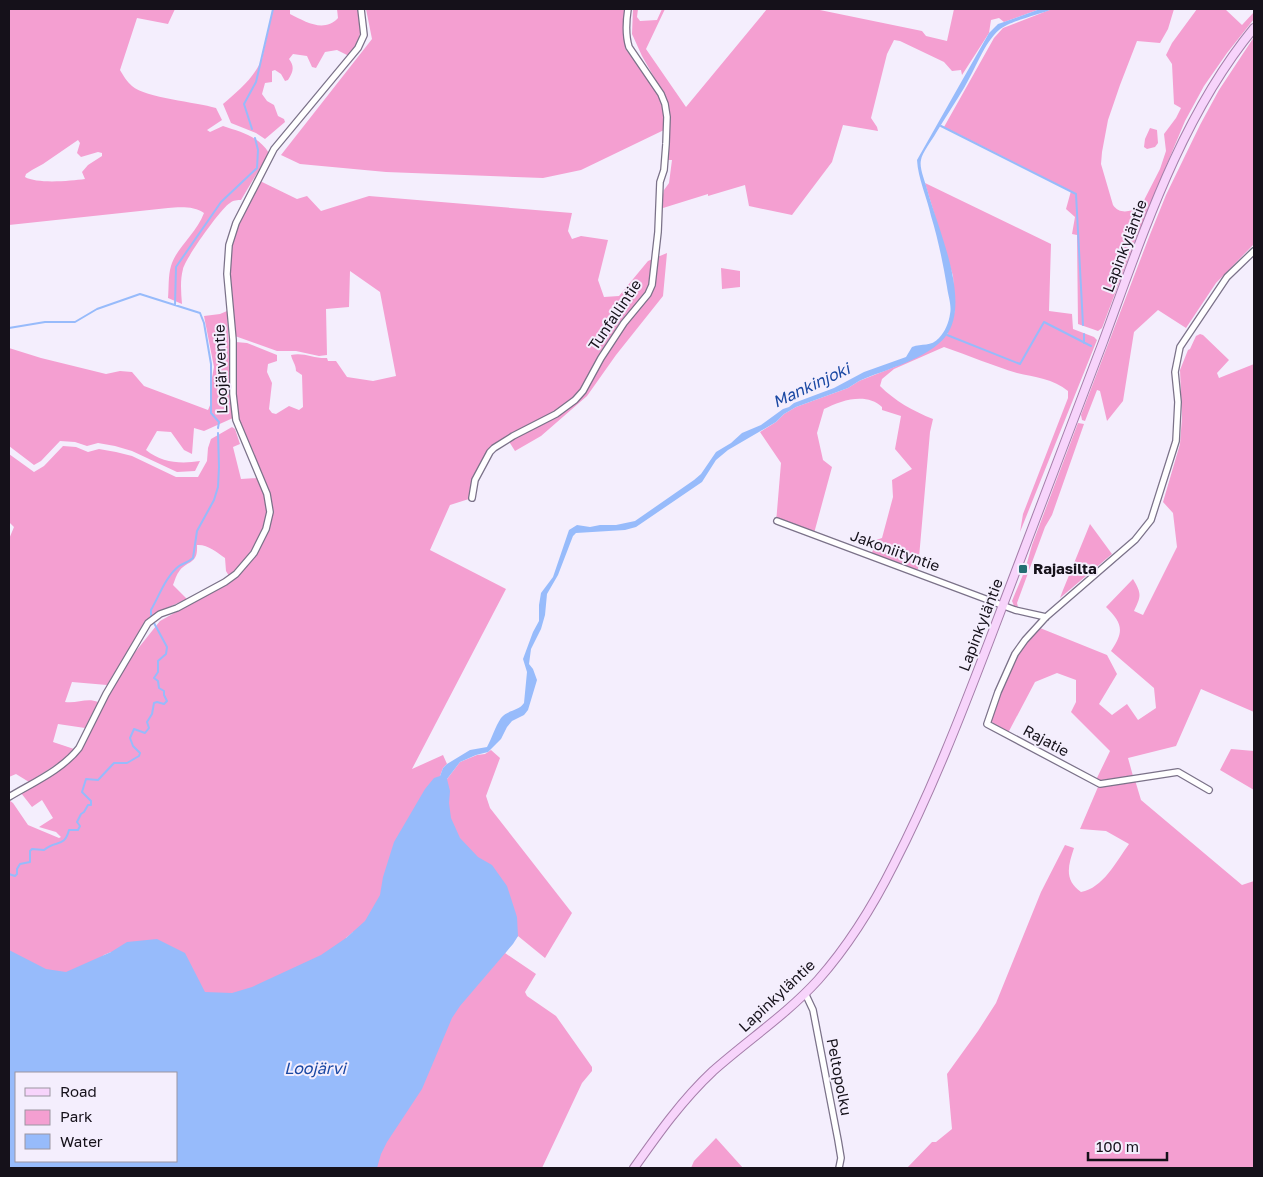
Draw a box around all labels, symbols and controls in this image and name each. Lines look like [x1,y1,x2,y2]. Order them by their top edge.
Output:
street label: Lapinkyläntie [1098,197,1150,294]
street label: Tunfallintie [584,275,645,353]
street label: Loojärventie [209,324,231,414]
water label: Mankinjoki [769,358,854,412]
street label: Jakoniityntie [848,526,943,575]
place label: Rajasilta [1033,559,1097,577]
marker: Rajasilta [1017,563,1029,575]
street label: Lapinkyläntie [954,576,1006,673]
street label: Rajatie [1020,721,1073,760]
street label: Lapinkyläntie [734,955,818,1035]
street label: Peltopolku [824,1037,856,1117]
water label: Loojärvi [284,1058,347,1078]
legend [15,1072,178,1162]
text: Road [60,1082,97,1100]
text: Park [60,1107,93,1125]
scale bar [1088,1130,1167,1162]
text: Water [60,1132,103,1150]
text: 100 m [1096,1137,1139,1155]

